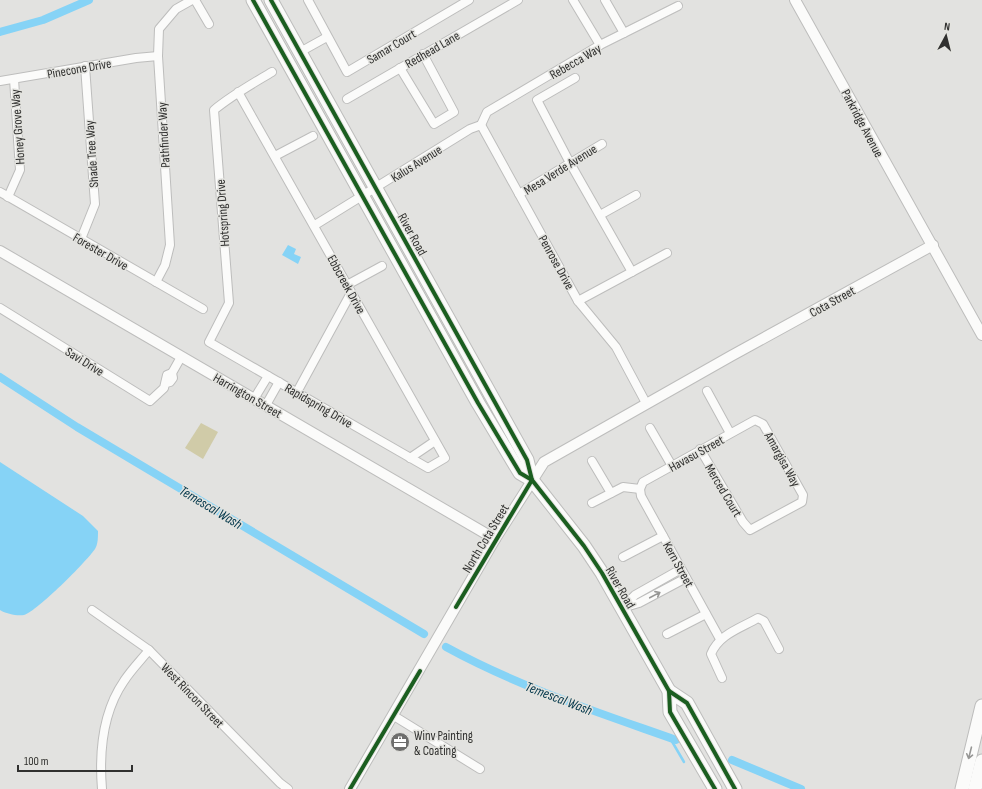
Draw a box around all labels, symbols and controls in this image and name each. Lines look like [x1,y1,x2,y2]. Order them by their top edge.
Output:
north arrow [926,16,966,56]
text: N [943,20,951,33]
street label: Samar Court [364,26,419,68]
street label: Redhead Lane [402,28,463,72]
street label: Rebecca Way [547,41,604,83]
street label: Pinecone Drive [46,55,112,82]
street label: Parkridge Avenue [837,87,887,160]
street label: Honey Grove Way [7,89,29,165]
street label: Pathfinder Way [154,102,174,168]
street label: Shade Tree Way [82,120,102,188]
street label: Mesa Verde Avenue [521,141,600,199]
street label: Kalus Avenue [388,142,445,186]
street label: Hotspring Drive [213,179,233,247]
street label: River Road [394,210,430,259]
street label: Forester Drive [70,230,131,274]
street label: Penrose Drive [535,232,578,293]
street label: Ebbcreek Drive [323,252,369,317]
street label: Cota Street [807,283,858,321]
street label: Savi Drive [62,344,107,380]
street label: Harrington Street [210,370,285,422]
street label: Rapidspring Drive [282,380,355,432]
street label: Amargisa Way [760,429,804,490]
street label: Havasu Street [666,432,727,476]
street label: Merced Court [701,461,745,520]
water label: Temescal Wash [176,482,245,533]
street label: North Cota Street [459,501,513,576]
street label: Kern Street [659,539,697,590]
street label: River Road [602,564,639,611]
one-way arrow [648,590,660,598]
street label: West Rincon Street [157,660,227,731]
water label: Temescal Wash [523,678,595,719]
place label: Winv Painting & Coating [414,728,473,759]
office icon: Winv Painting & Coating [389,731,411,753]
one-way arrow [966,746,974,759]
scale bar [18,747,132,773]
text: 100 m [24,754,49,769]

